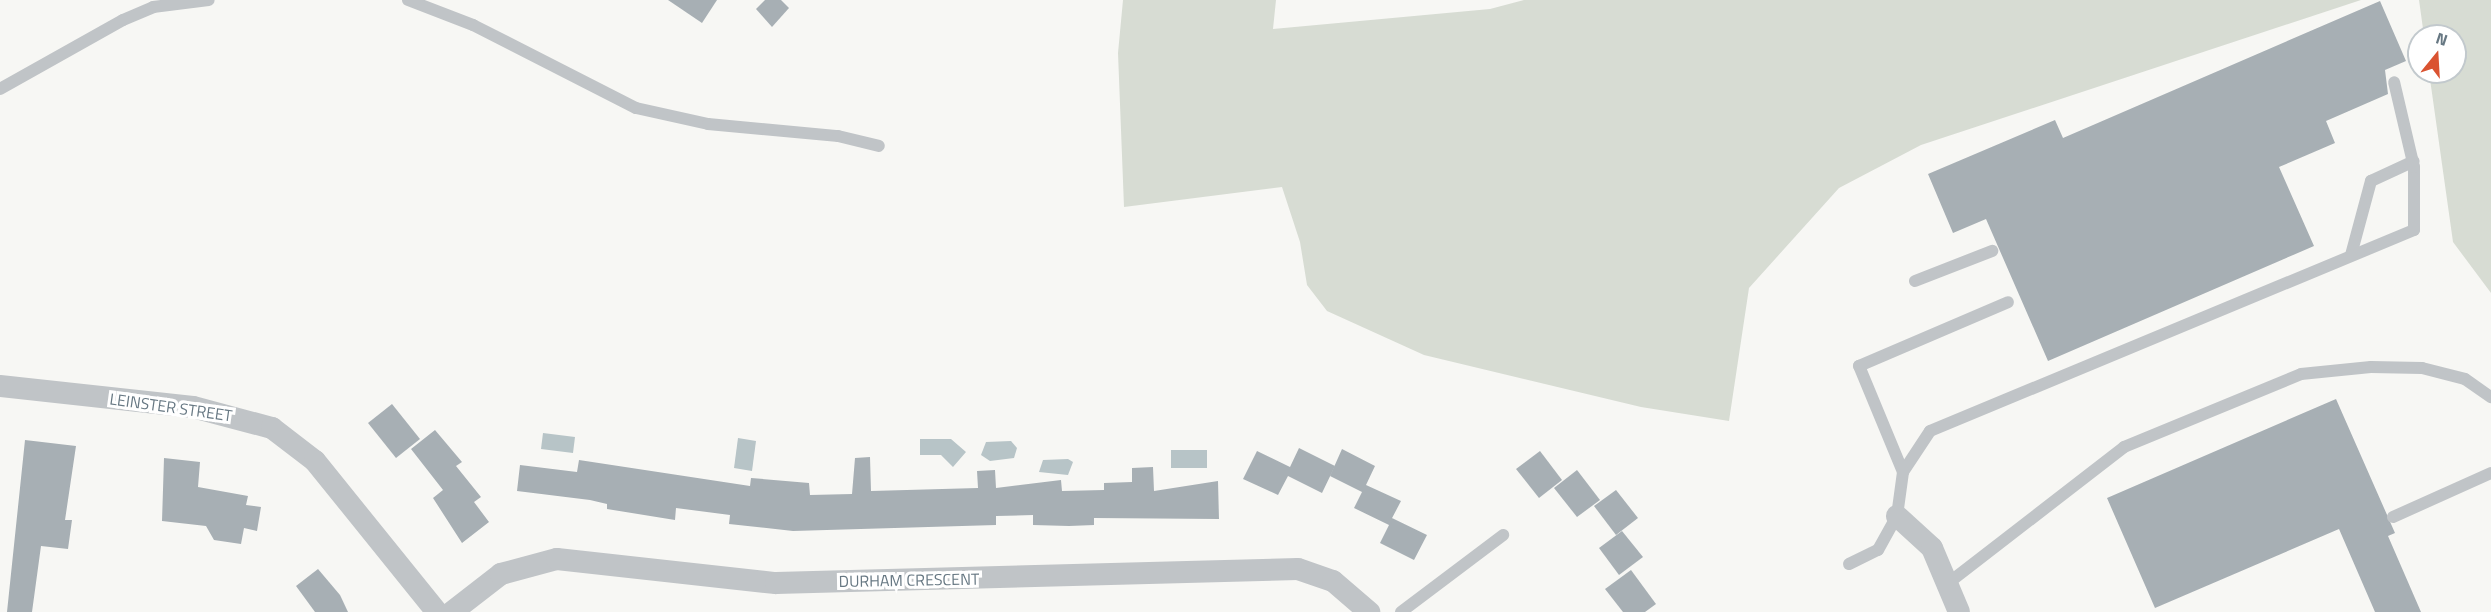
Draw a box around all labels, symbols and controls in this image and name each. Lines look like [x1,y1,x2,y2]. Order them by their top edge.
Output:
north arrow [2407,24,2467,84]
text: N [2433,26,2451,52]
street label: LEINSTER STREET [108,389,234,425]
street label: DURHAM CRESCENT [839,569,979,591]

